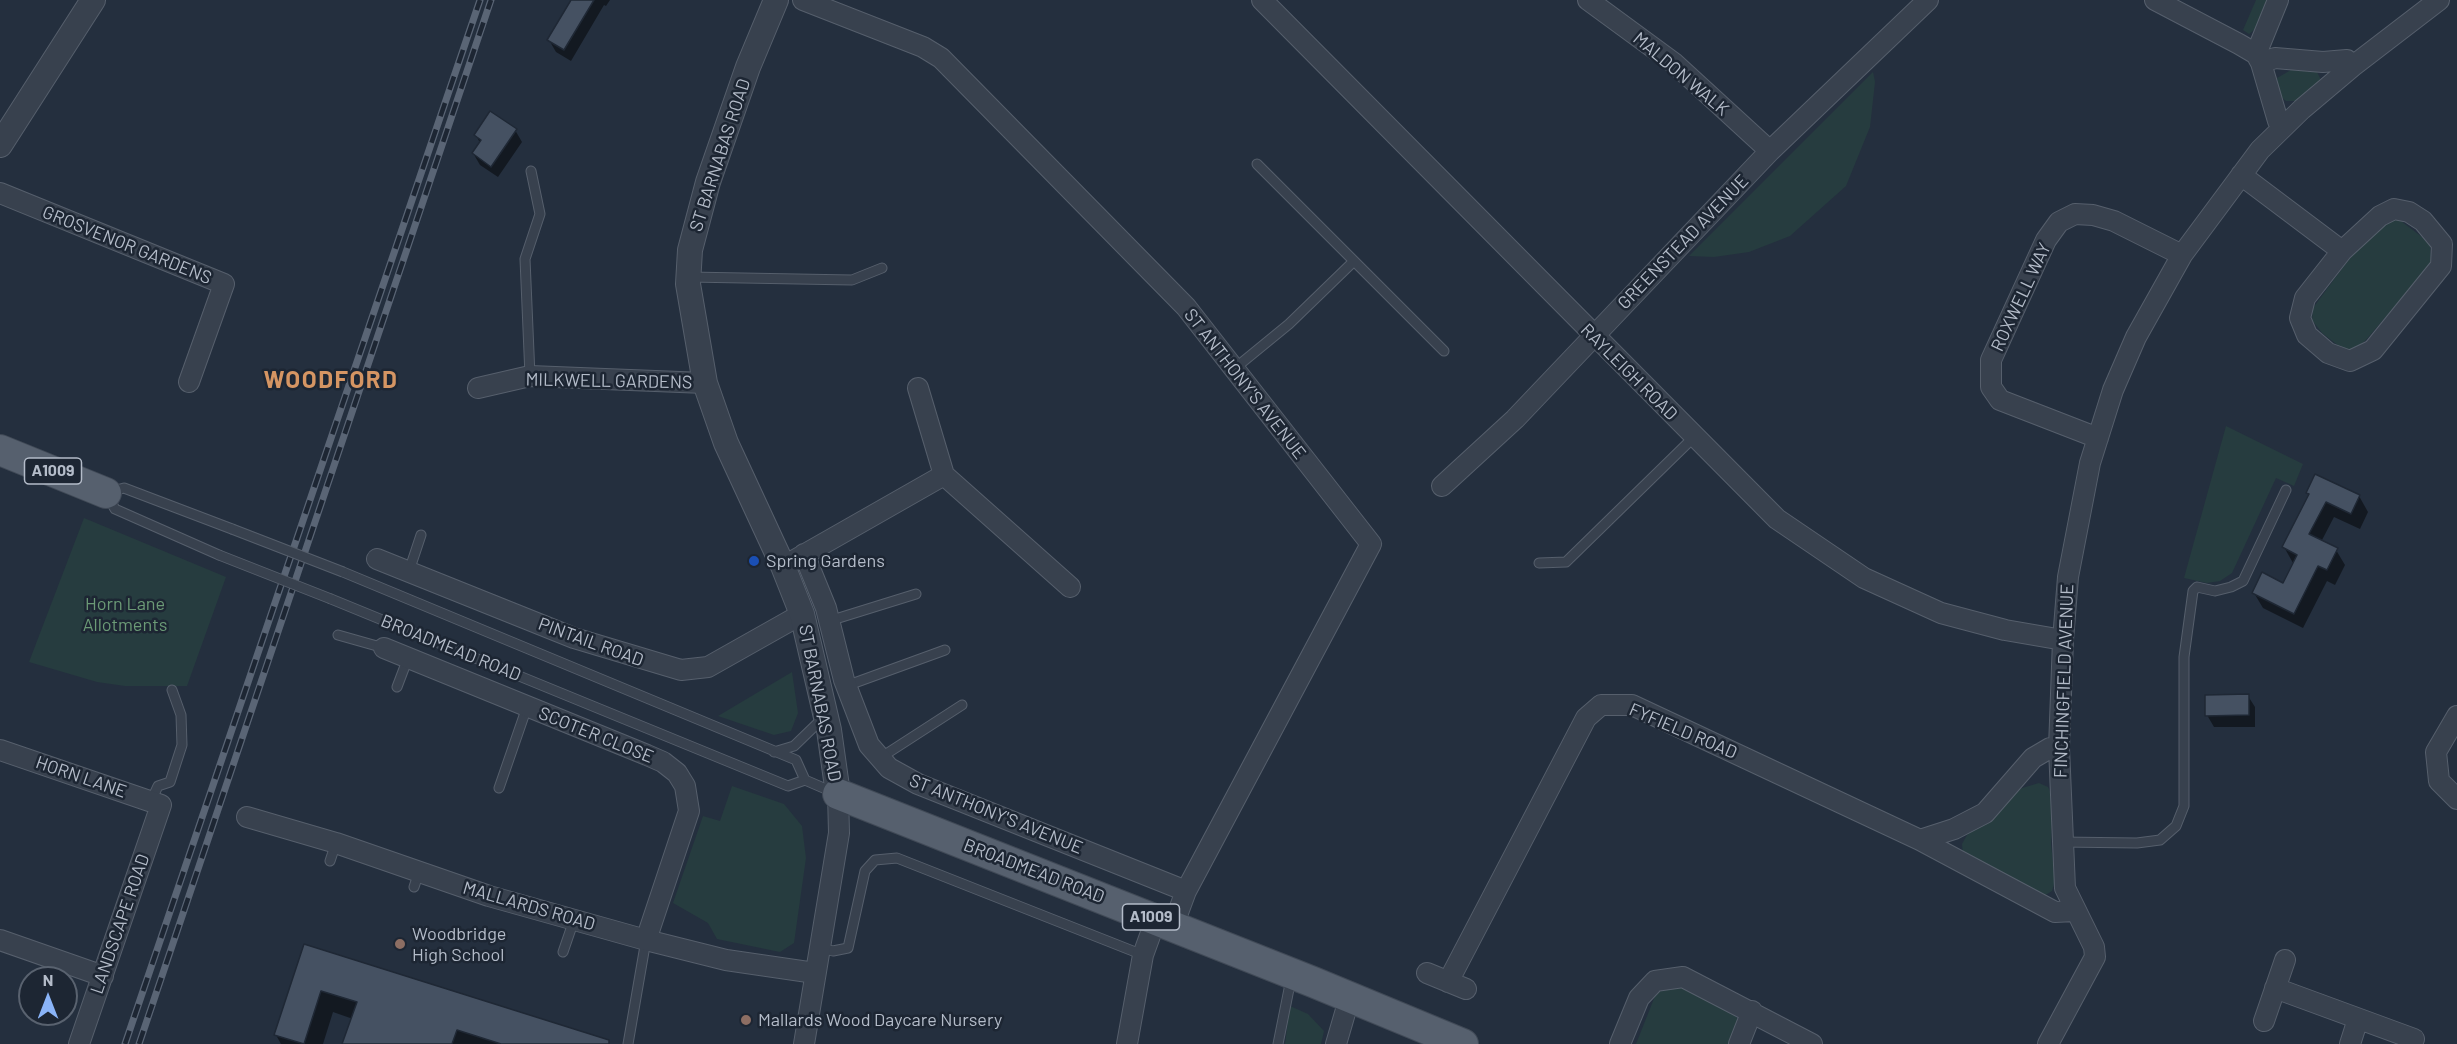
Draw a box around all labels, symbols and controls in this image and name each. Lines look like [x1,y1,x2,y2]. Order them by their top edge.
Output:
street label: MALDON WALK [1629,28,1733,120]
street label: ST BARNABAS ROAD [685,76,755,234]
street label: GREENSTEAD AVENUE [1613,170,1753,314]
street label: GROSVENOR GARDENS [39,201,215,289]
street label: ROXWELL WAY [1986,239,2056,355]
street label: ST ANTHONY'S AVENUE [1179,304,1311,464]
street label: RAYLEIGH ROAD [1576,319,1682,425]
district label: WOODFORD [264,366,398,394]
street label: MILKWELL GARDENS [525,369,693,393]
road number: A1009 [25,458,82,484]
place label: Spring Gardens [766,550,885,572]
marker: Spring Gardens [747,554,761,568]
street label: FINCHINGFIELD AVENUE [2050,584,2078,778]
park label: Horn Lane Allotments [83,593,167,636]
street label: BROADMEAD ROAD [378,610,524,686]
street label: PINTAIL ROAD [535,613,647,671]
street label: ST BARNABAS ROAD [794,623,846,783]
street label: FYFIELD ROAD [1626,699,1740,763]
street label: SCOTER CLOSE [535,702,657,768]
street label: HORN LANE [33,751,129,803]
street label: ST ANTHONY'S AVENUE [906,769,1086,859]
street label: BROADMEAD ROAD [960,834,1108,908]
street label: LANDSCAPE ROAD [86,851,154,997]
street label: MALLARDS ROAD [460,877,598,935]
road number: A1009 [1122,904,1180,930]
place label: Woodbridge High School [412,923,506,966]
marker: Woodbridge High School [393,937,407,951]
north arrow [18,966,78,1026]
text: N [43,970,53,989]
place label: Mallards Wood Daycare Nursery [758,1009,1002,1031]
marker: Mallards Wood Daycare Nursery [739,1013,753,1027]

